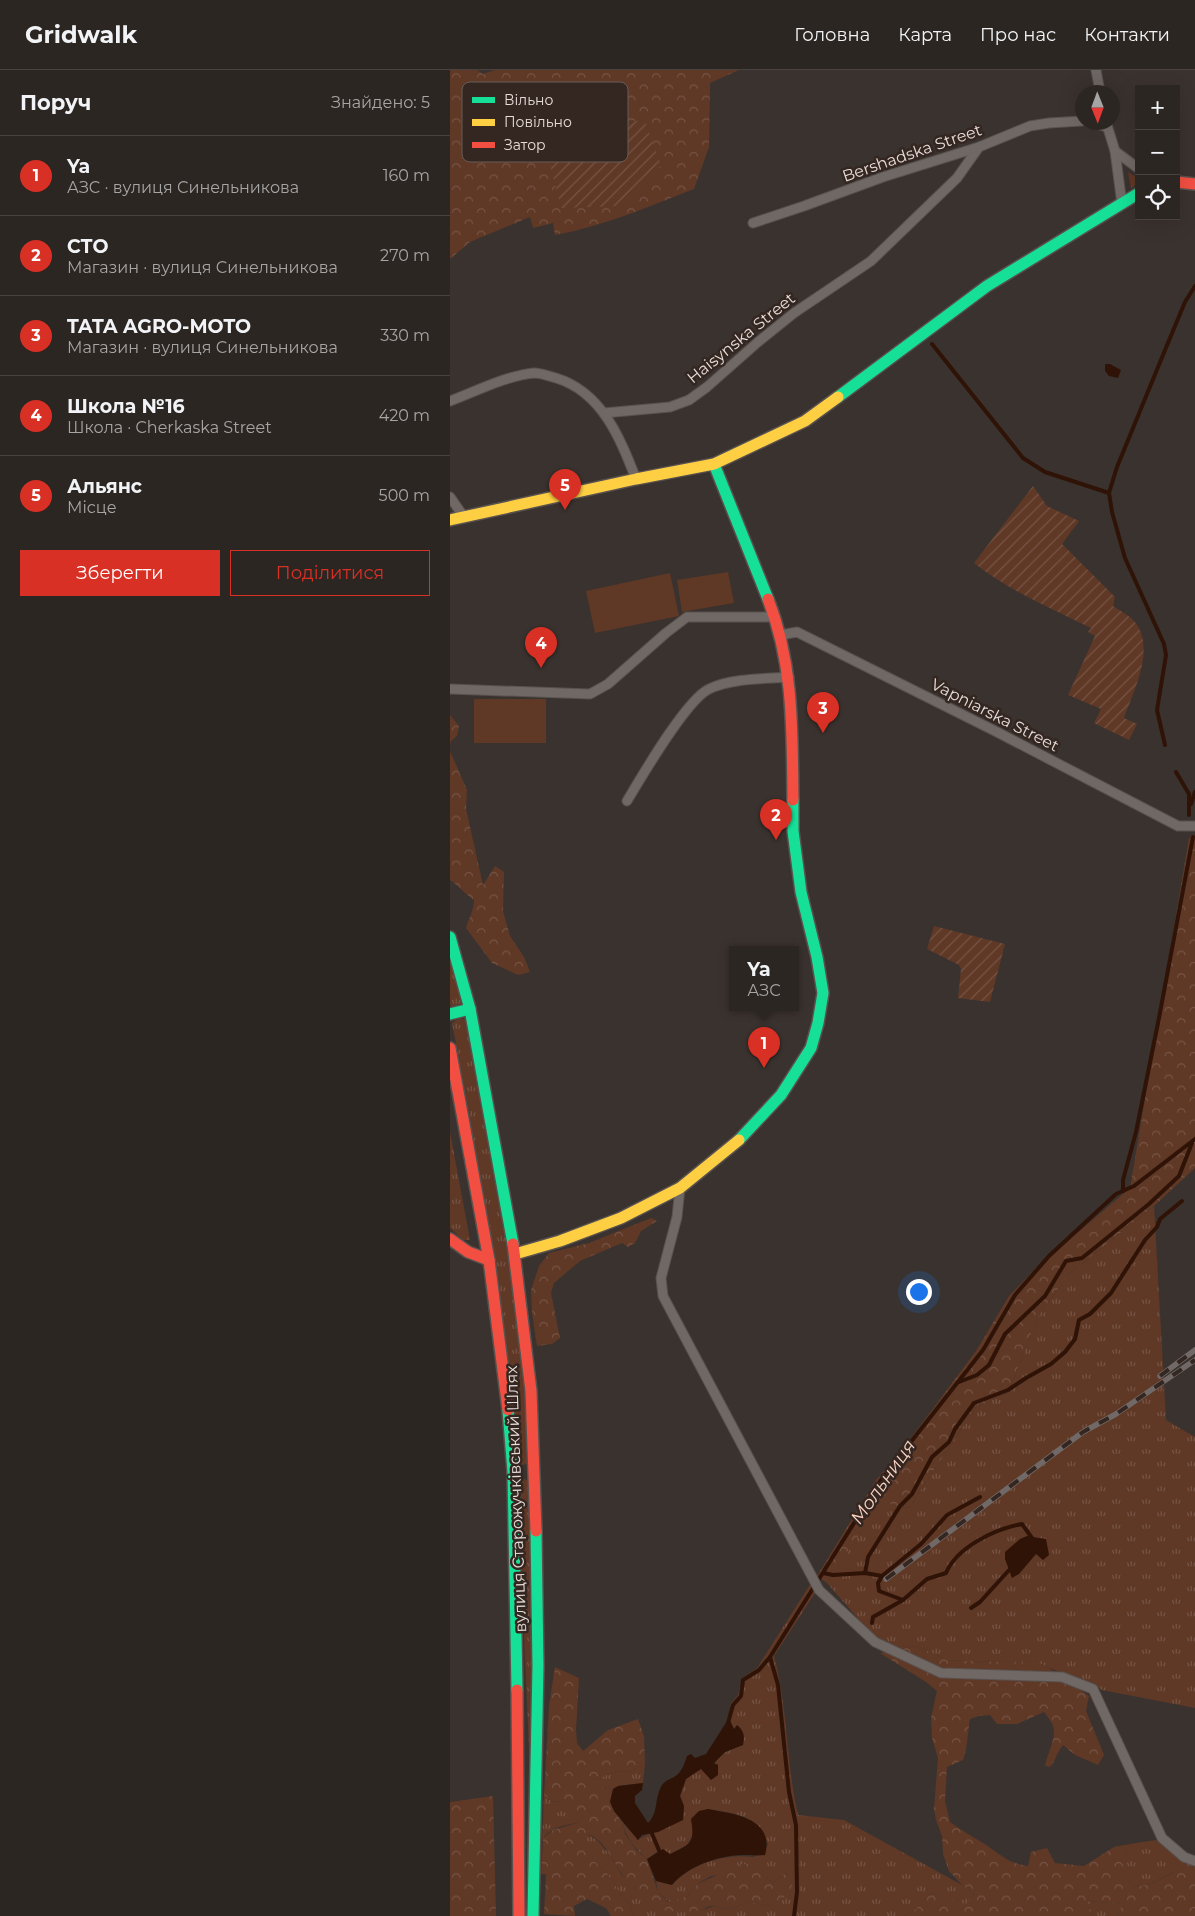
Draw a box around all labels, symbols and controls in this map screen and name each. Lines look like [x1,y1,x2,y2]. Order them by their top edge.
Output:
text: Gridwalk [25,20,137,49]
text: Головна [794,24,870,46]
text: Карта [898,24,952,46]
text: Про нас [980,24,1056,46]
text: Контакти [1084,24,1170,46]
legend [462,82,628,162]
north arrow [1075,85,1120,130]
map controls [1135,85,1180,220]
button: + [1135,85,1180,130]
text: Поруч [20,90,91,115]
text: Вільно [504,91,553,109]
text: Знайдено: 5 [331,93,430,112]
text: Повільно [504,113,572,131]
street label: Bershadska Street [840,120,985,186]
button: − [1135,130,1180,175]
text: Затор [504,136,546,154]
text: Ya [67,155,90,178]
text: 1 [33,166,39,185]
text: 160 m [383,166,430,185]
button: locate [1135,175,1180,220]
text: АЗС · вулиця Синельникова [67,178,299,197]
text: СТО [67,235,108,258]
text: 2 [31,246,41,265]
text: 270 m [380,246,430,265]
text: Магазин · вулиця Синельникова [67,258,338,277]
street label: Haisynska Street [683,288,799,387]
text: TATA AGRO-MOTO [67,315,251,338]
text: 3 [31,326,41,345]
text: 330 m [380,326,430,345]
text: Магазин · вулиця Синельникова [67,338,338,357]
text: Школа №16 [67,395,185,418]
text: 4 [30,406,42,425]
text: 420 m [379,406,430,425]
text: Школа · Cherkaska Street [67,418,272,437]
pin: 5 [549,469,581,510]
text: Альянс [67,475,142,498]
text: 5 [31,486,41,505]
text: 500 m [379,486,430,505]
text: Місце [67,498,117,517]
button: Зберегти [20,550,220,596]
button: Поділитися [230,550,430,596]
pin: 4 [525,627,557,668]
street label: Vapniarska Street [928,675,1062,756]
pin: 3 [807,692,839,733]
pin: 2 [760,799,792,840]
popup [729,946,799,1011]
text: Ya [747,958,771,981]
text: АЗС [747,981,781,1000]
pin: 1 [748,1027,780,1068]
your location [906,1279,932,1305]
street label: вулиця Старожучківський Шлях [502,1365,530,1633]
water label: Мольниця [846,1435,920,1528]

